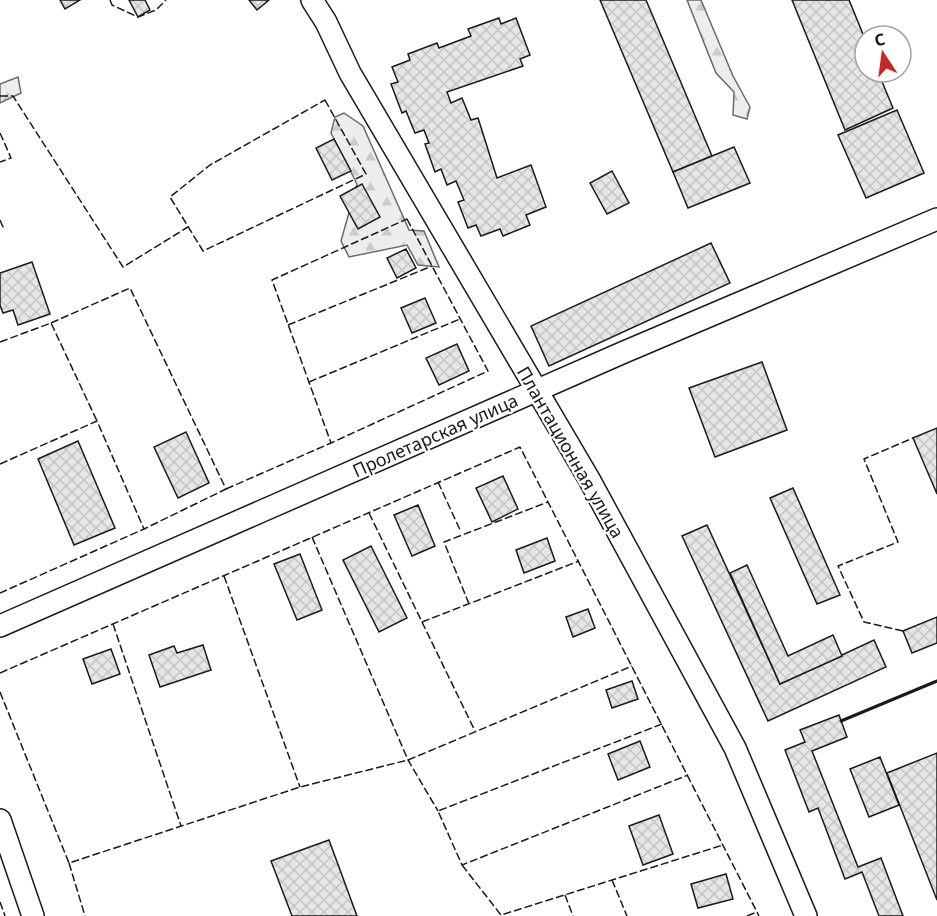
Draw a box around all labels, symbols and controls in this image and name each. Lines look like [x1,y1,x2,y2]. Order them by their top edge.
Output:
north arrow [853,24,913,84]
text: С [872,28,887,51]
street label: Плантационная улица [512,362,630,542]
street label: Пролетарская улица [349,388,521,482]

